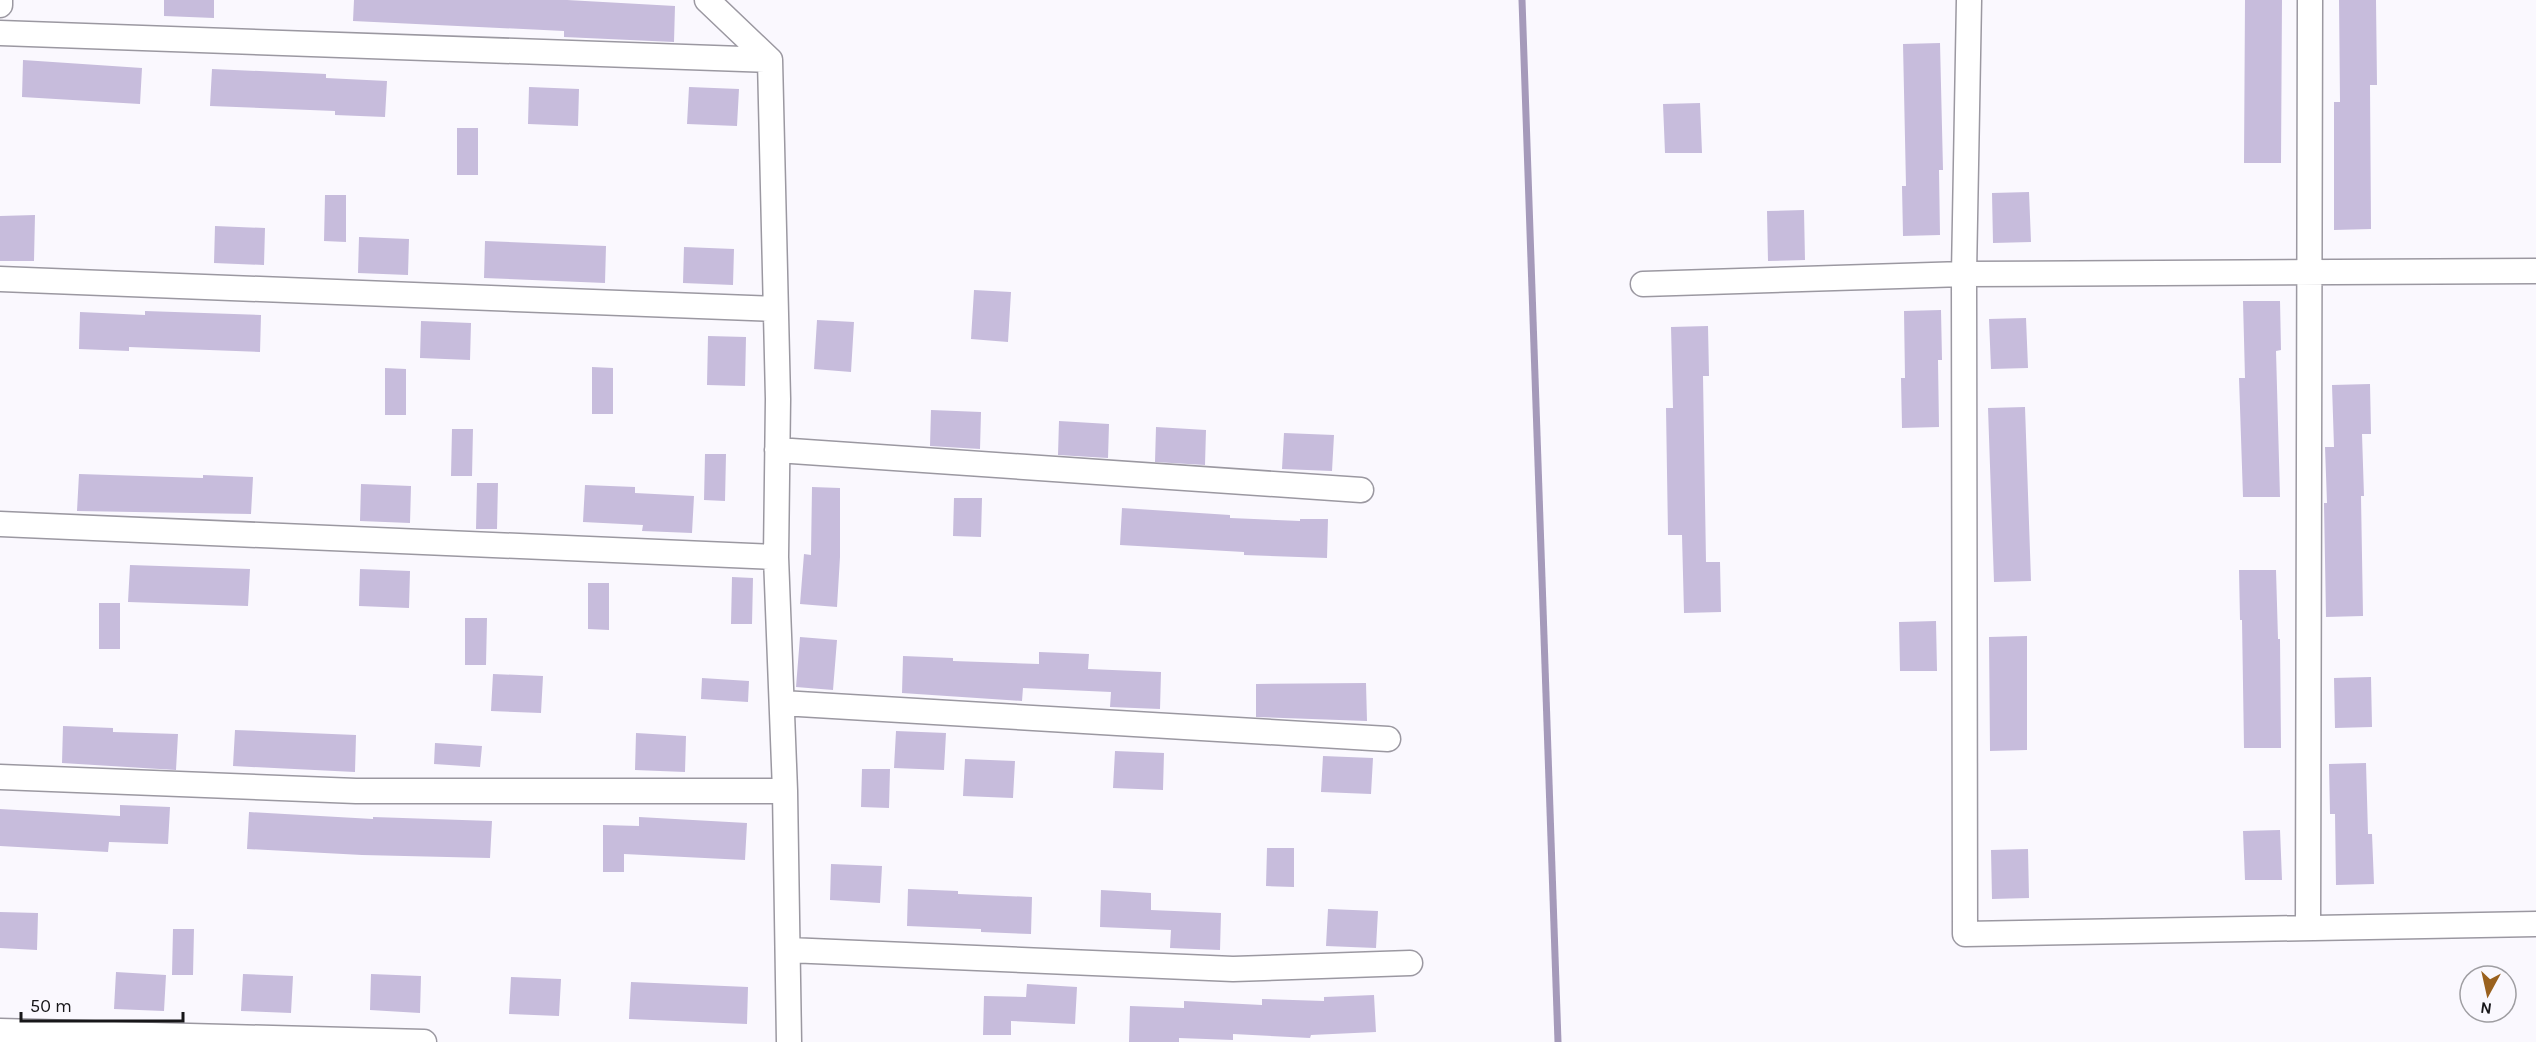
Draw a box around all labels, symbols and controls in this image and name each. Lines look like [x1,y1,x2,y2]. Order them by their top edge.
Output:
north arrow [2458,964,2518,1024]
scale bar [21,985,183,1023]
text: 50 m [30,995,72,1017]
text: N [2479,998,2493,1019]

